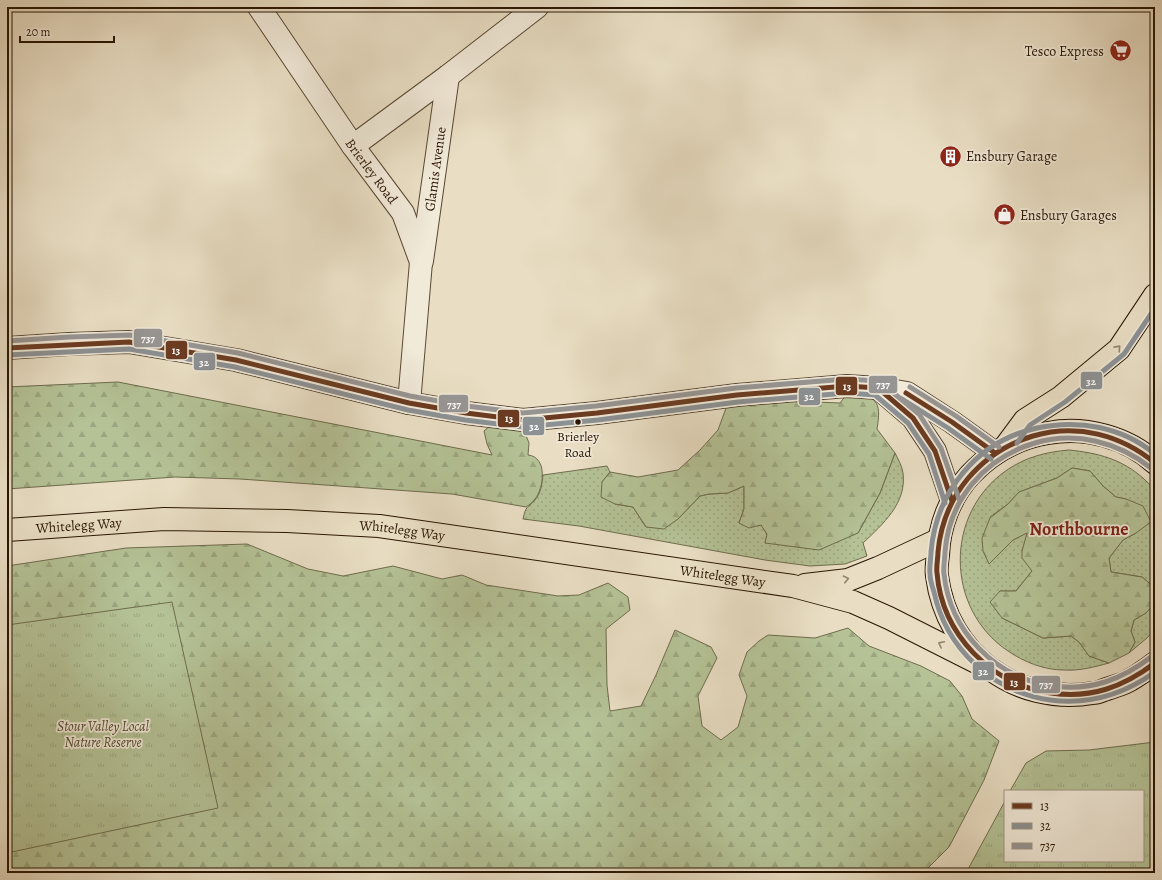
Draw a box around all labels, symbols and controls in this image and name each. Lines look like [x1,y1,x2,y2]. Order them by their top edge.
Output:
scale bar [20,18,114,44]
text: 20 m [26,24,50,40]
supermarket icon: Tesco Express [1107,38,1133,64]
place label: Tesco Express [1025,42,1104,61]
street label: Glamis Avenue [420,126,450,212]
street label: Brierley Road [341,135,403,208]
building icon: Ensbury Garage [938,143,964,169]
place label: Ensbury Garage [966,147,1057,166]
shop icon: Ensbury Garages [991,202,1017,228]
place label: Ensbury Garages [1020,206,1117,225]
line badge: 737 [133,328,163,348]
text: 737 [141,331,155,346]
line badge: 13 [165,340,188,360]
text: 13 [172,343,181,358]
one-way arrow [1113,345,1121,353]
line badge: 32 [193,352,216,371]
text: 32 [199,355,210,370]
line badge: 32 [1080,371,1103,390]
text: 32 [1086,374,1097,389]
line badge: 737 [868,375,898,394]
line badge: 13 [835,376,858,396]
text: 737 [876,377,890,392]
text: 13 [843,379,852,394]
line badge: 32 [798,387,821,406]
text: 32 [804,389,815,404]
line badge: 737 [438,394,469,413]
text: 737 [447,397,461,412]
line badge: 13 [497,409,520,428]
text: 13 [505,411,514,426]
line badge: 32 [522,416,545,436]
marker: Brierley Road [573,417,583,427]
text: 32 [529,419,540,434]
place label: Brierley Road [557,428,599,461]
street label: Whitelegg Way [34,512,123,538]
street label: Whitelegg Way [358,515,447,545]
district label: Northbourne [1029,517,1129,541]
street label: Whitelegg Way [678,560,768,592]
one-way arrow [843,576,849,584]
one-way arrow [938,642,945,649]
line badge: 32 [972,661,995,681]
text: 32 [978,664,989,679]
line badge: 13 [1003,672,1026,691]
text: 13 [1010,675,1019,690]
line badge: 737 [1031,675,1061,694]
text: 737 [1039,677,1053,692]
park label: Stour Valley Local Nature Reserve [57,717,149,752]
legend [1004,790,1144,862]
text: 13 [1040,798,1049,814]
text: 32 [1040,818,1051,834]
text: 737 [1040,838,1056,854]

